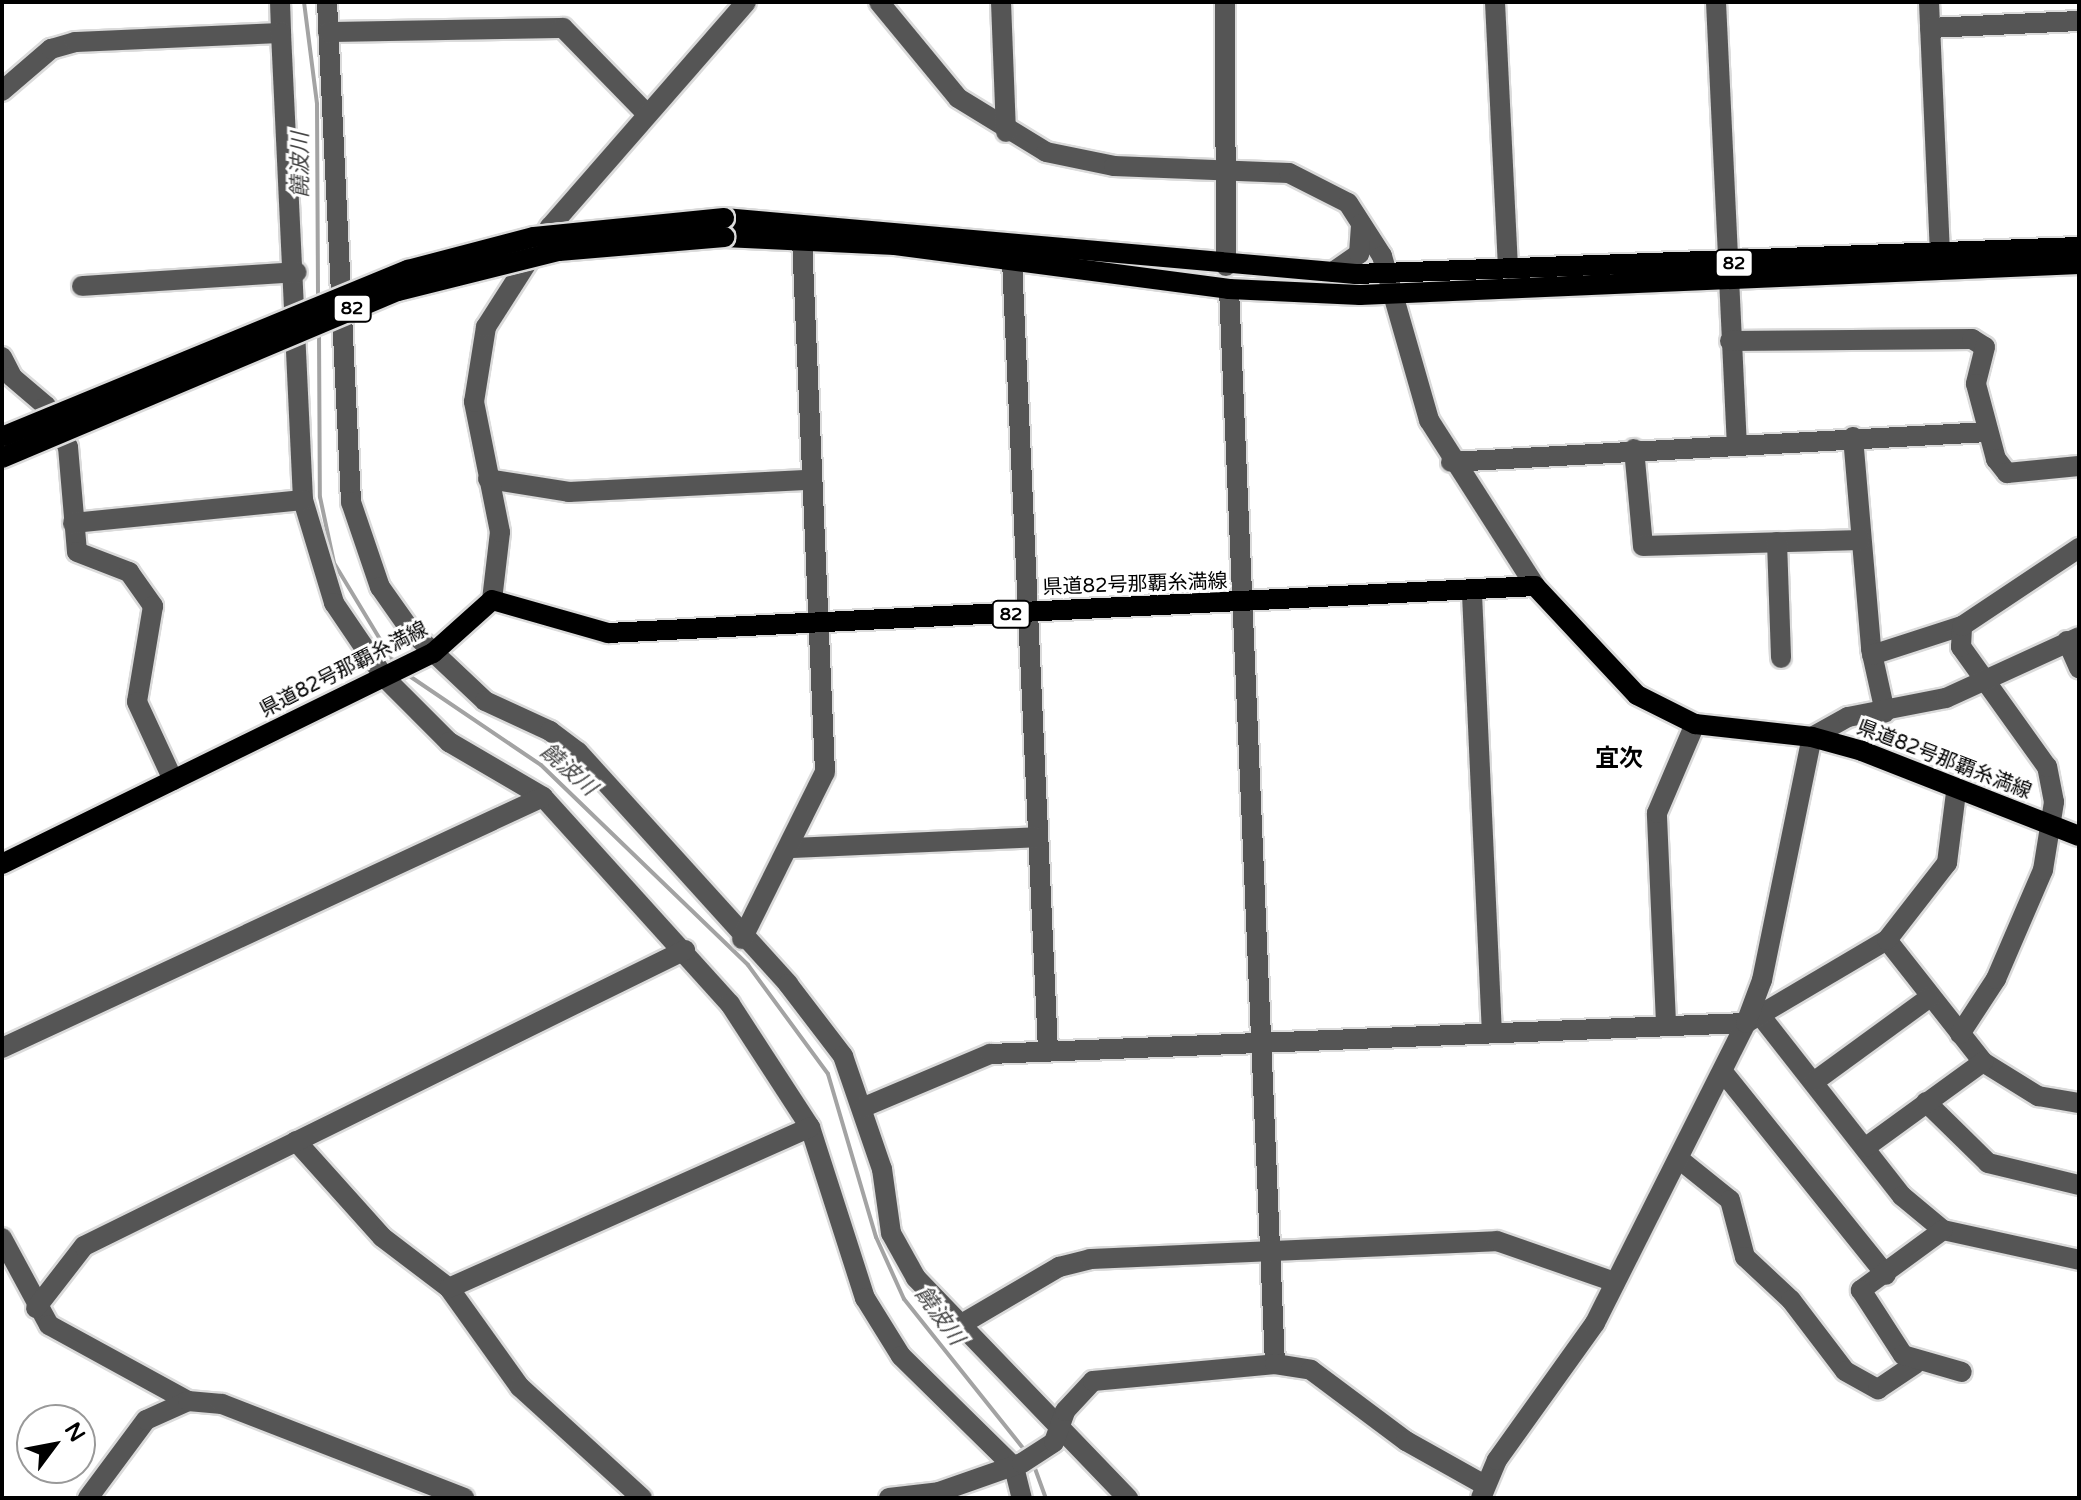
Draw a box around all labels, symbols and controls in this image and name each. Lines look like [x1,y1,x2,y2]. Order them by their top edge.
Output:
water label: 饒波川 [288,132,314,198]
road number: 82 [1714,249,1754,277]
road number: 82 [332,294,372,322]
street label: 県道82号那覇糸満線 [1042,570,1228,600]
road number: 82 [991,600,1031,628]
street label: 県道82号那覇糸満線 [256,617,432,723]
street label: 県道82号那覇糸満線 [1853,716,2035,804]
water label: 饒波川 [534,738,602,802]
district label: 宜次 [1595,745,1643,773]
water label: 饒波川 [909,1282,969,1350]
north arrow [16,1404,96,1484]
text: N [59,1418,90,1447]

